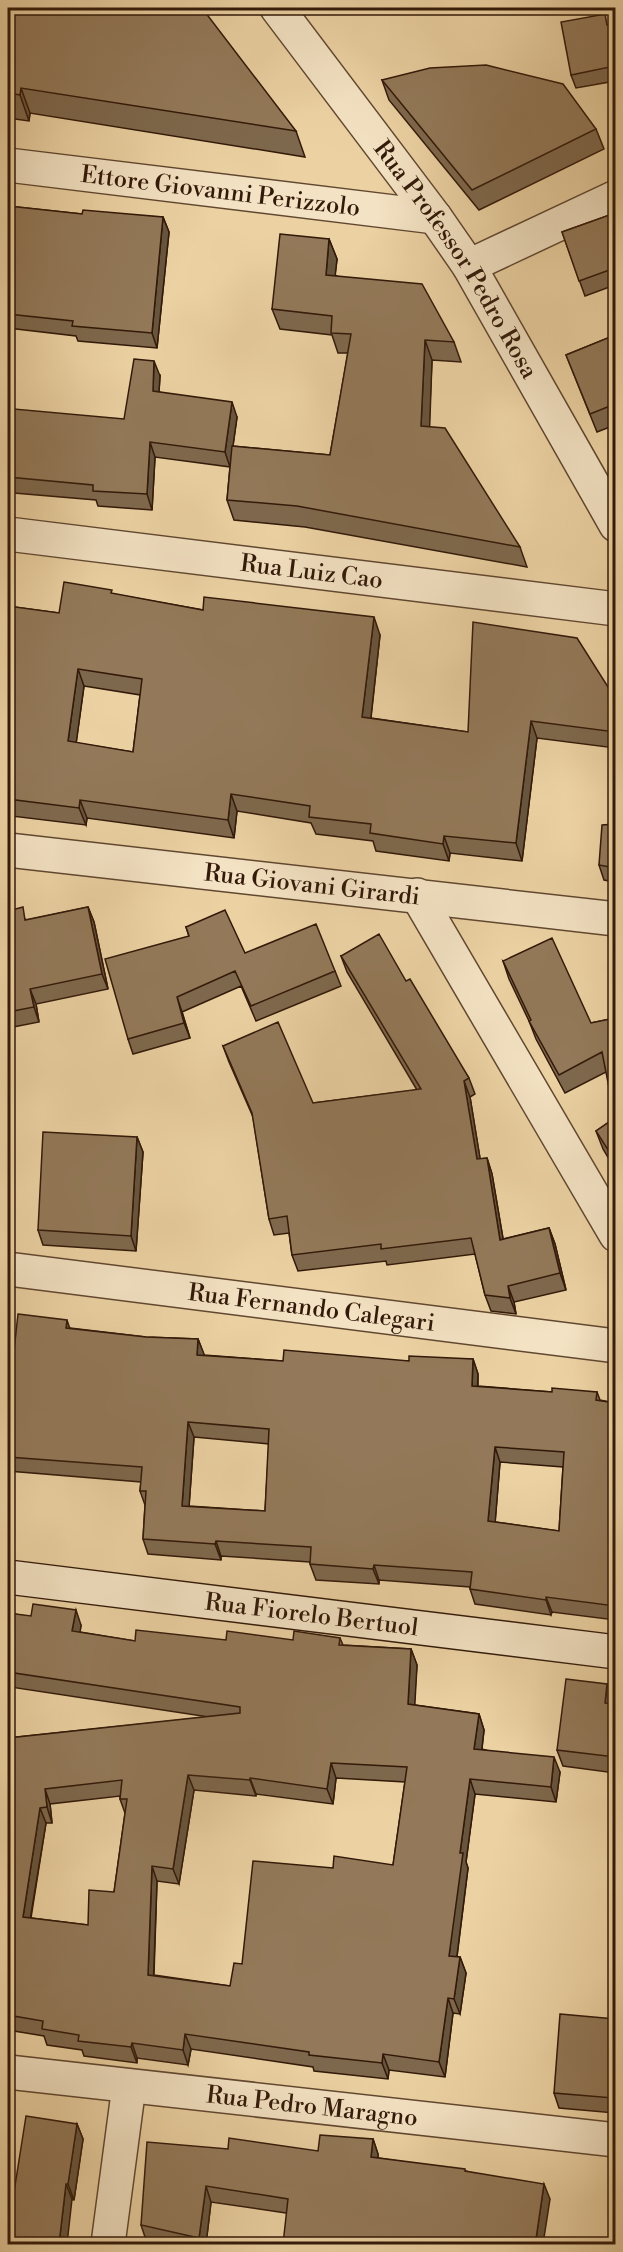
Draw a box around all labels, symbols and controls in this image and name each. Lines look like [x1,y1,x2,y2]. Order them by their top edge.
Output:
street label: Rua Professor Pedro Rosa [366,135,544,385]
street label: Ettore Giovanni Perizzolo [79,160,362,224]
street label: Rua Luiz Cao [239,549,385,596]
street label: Rua Giovani Girardi [202,858,422,913]
street label: Rua Fernando Calegari [186,1278,437,1339]
street label: Rua Fiorelo Bertuol [203,1587,420,1644]
street label: Rua Pedro Maragno [205,2080,419,2134]

